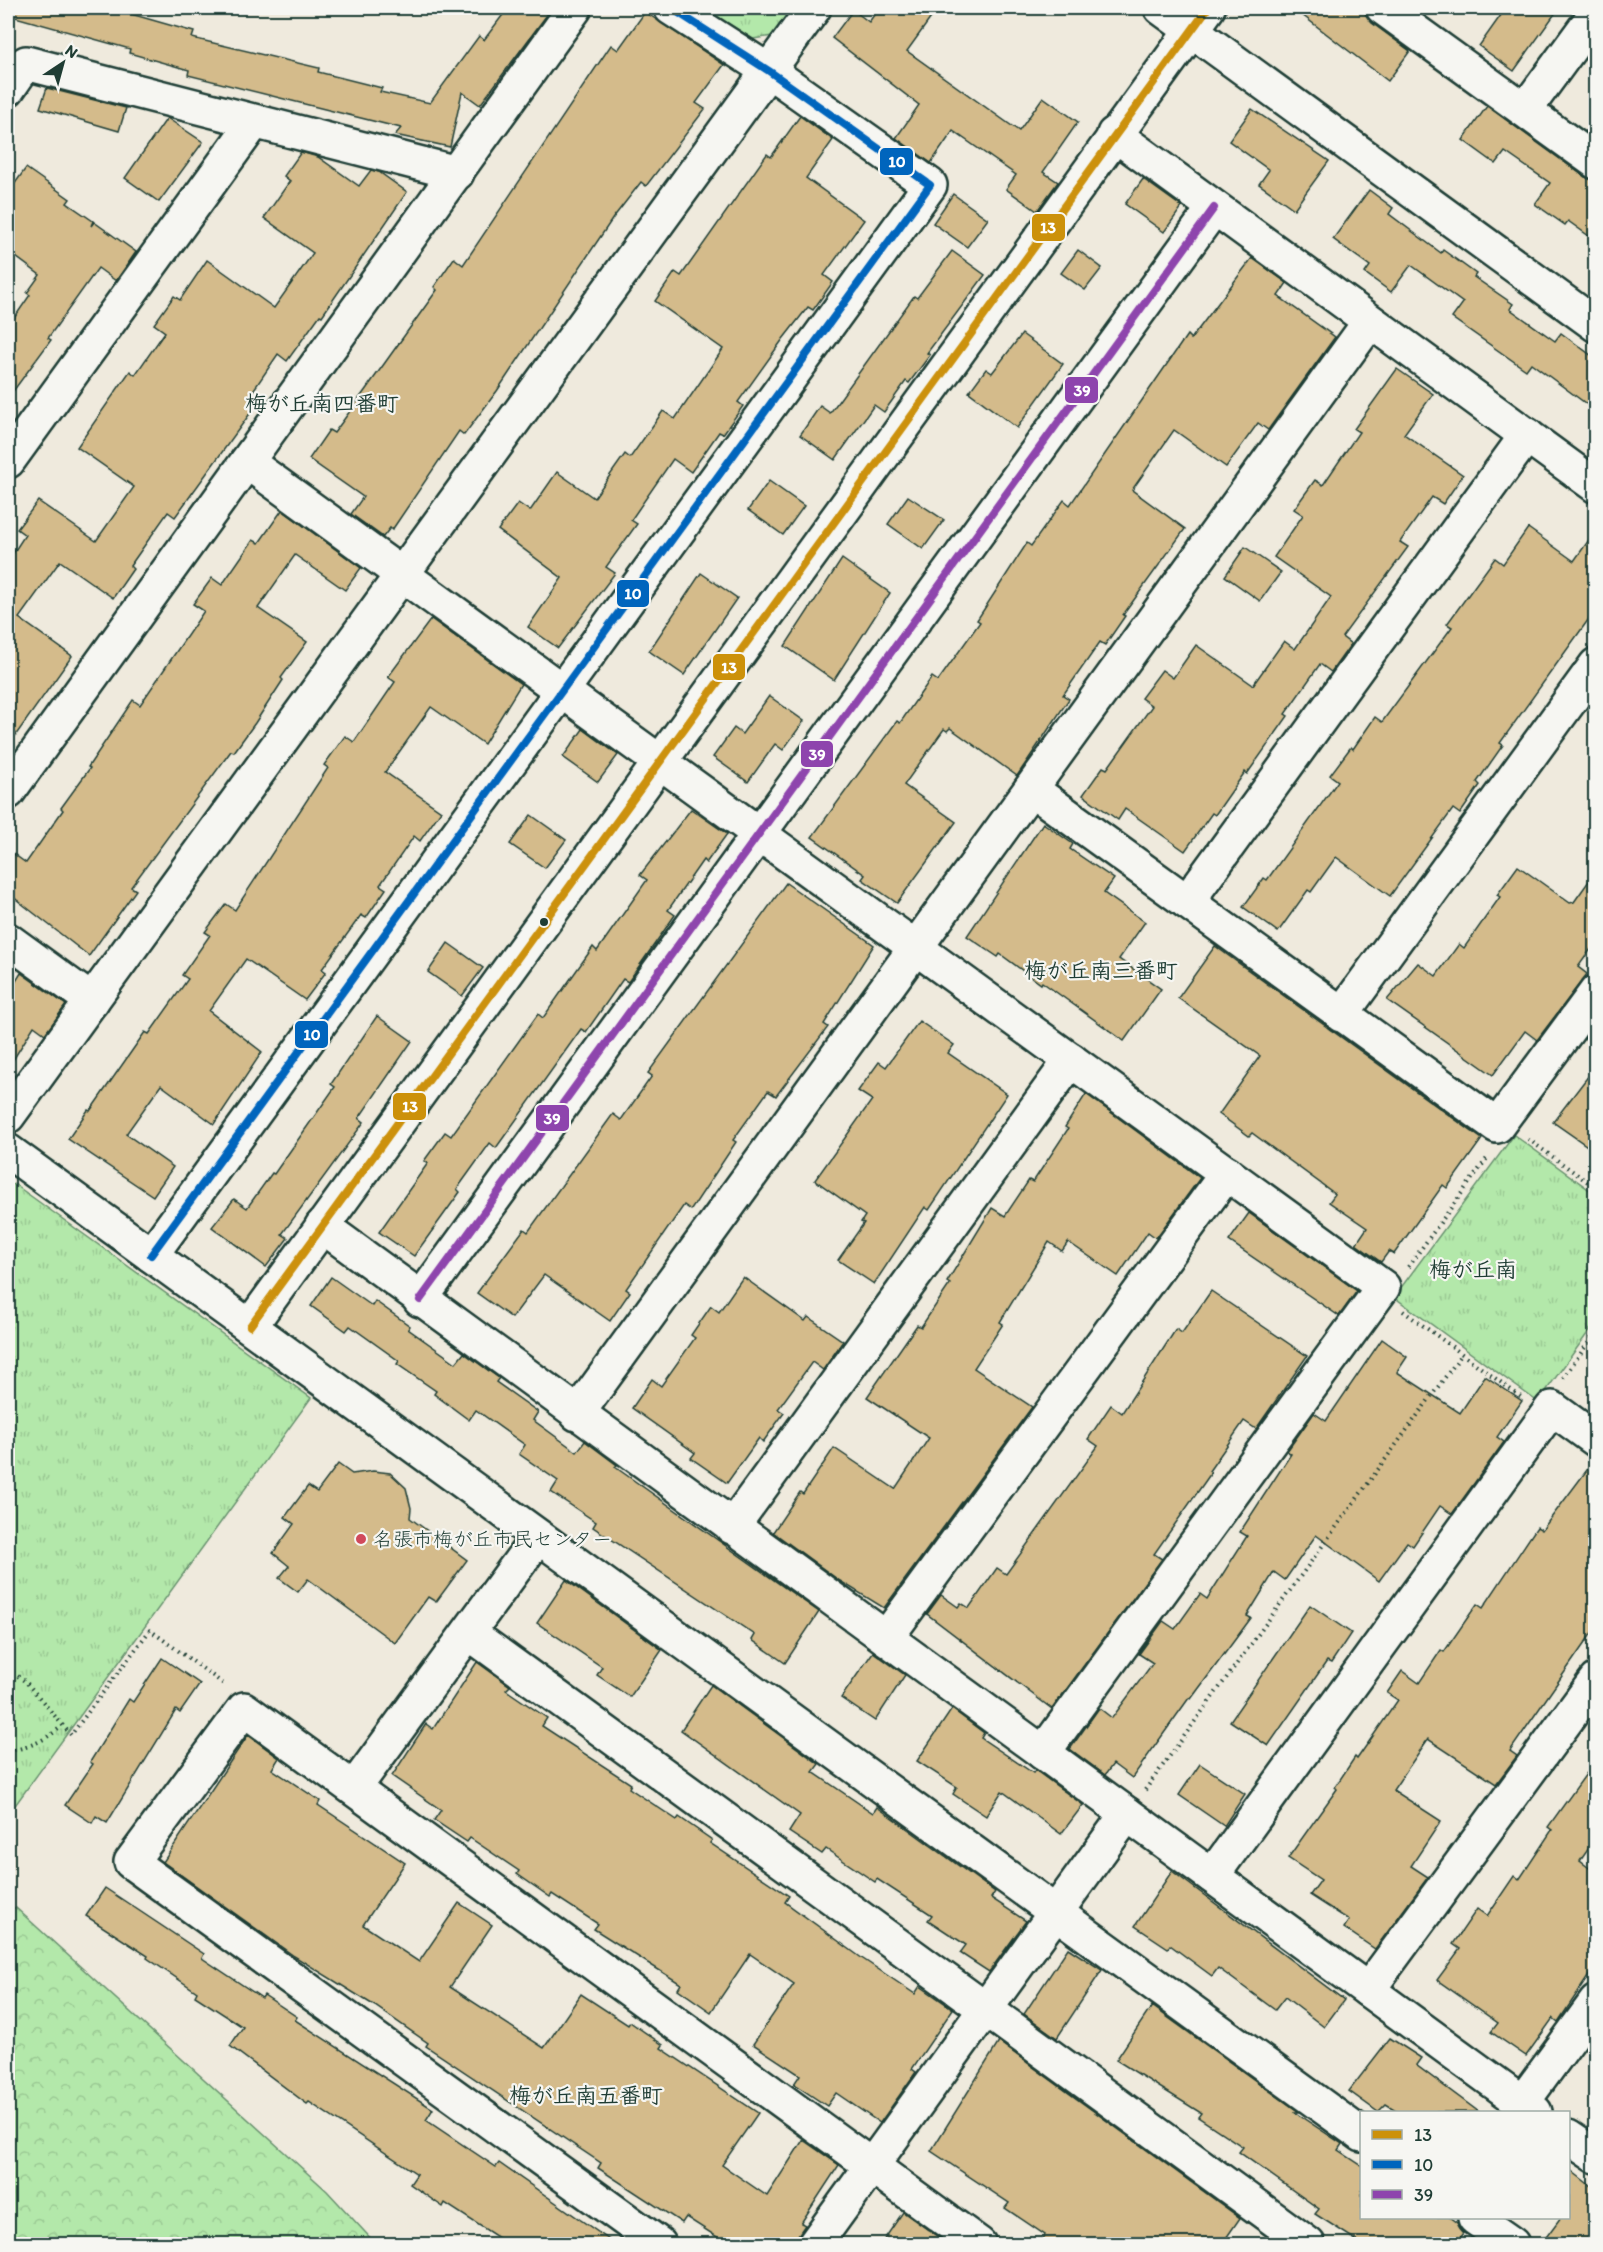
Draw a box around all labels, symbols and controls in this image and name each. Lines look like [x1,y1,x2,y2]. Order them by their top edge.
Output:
north arrow [33,33,93,93]
text: N [62,40,81,62]
line badge: 10 [879,147,914,176]
text: 10 [888,152,906,171]
line badge: 13 [1031,213,1066,242]
text: 13 [1040,218,1056,237]
line badge: 39 [1064,376,1099,404]
text: 39 [1073,381,1091,400]
district label: 梅が丘南四番町 [245,390,399,417]
line badge: 10 [616,579,650,608]
text: 10 [624,584,642,603]
line badge: 13 [712,653,746,681]
text: 13 [721,658,737,677]
line badge: 39 [800,740,834,768]
text: 39 [808,745,826,764]
unlabelled marker [538,916,550,928]
district label: 梅が丘南三番町 [1024,957,1178,984]
line badge: 10 [294,1020,329,1049]
text: 10 [303,1025,321,1044]
line badge: 13 [392,1092,427,1121]
text: 13 [402,1097,418,1116]
line badge: 39 [535,1104,570,1132]
text: 39 [543,1109,561,1128]
district label: 梅が丘南 [1429,1256,1517,1283]
place label: 名張市梅が丘市民センター [373,1527,612,1551]
marker: 名張市梅が丘市民センター [354,1532,368,1546]
district label: 梅が丘南五番町 [509,2082,663,2109]
legend [1360,2111,1570,2219]
text: 13 [1414,2124,1432,2146]
text: 10 [1414,2154,1433,2176]
text: 39 [1414,2184,1433,2206]

